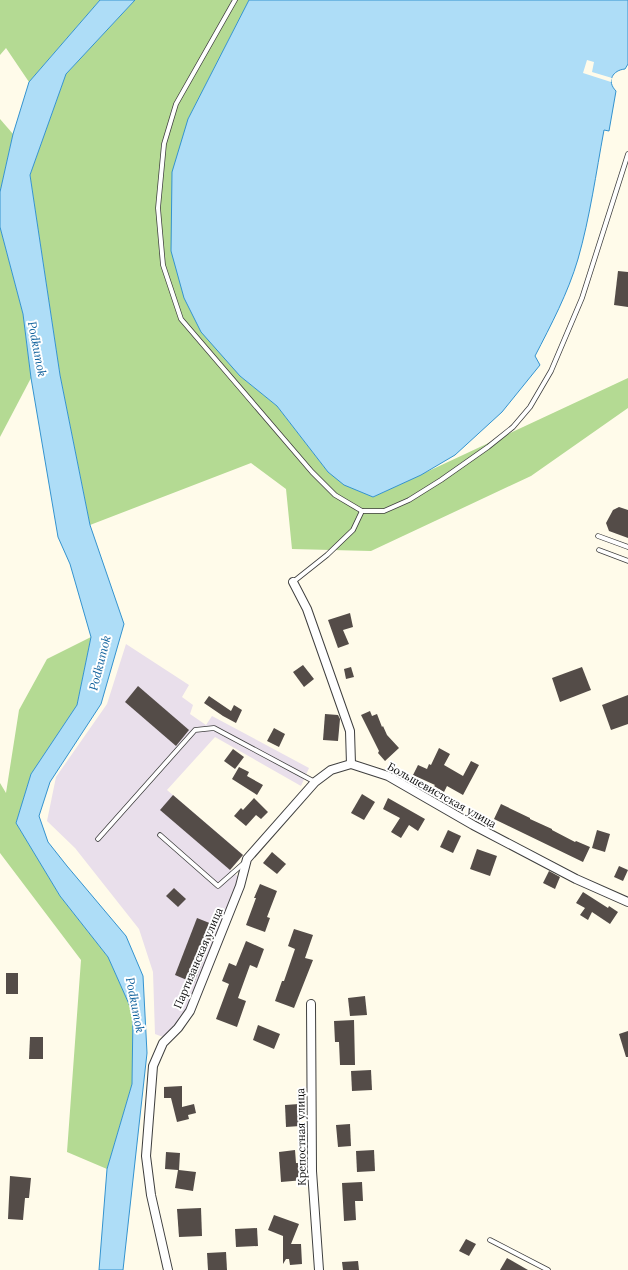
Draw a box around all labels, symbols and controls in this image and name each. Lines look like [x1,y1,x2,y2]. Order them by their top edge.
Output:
water label: Podkumok [25,320,50,378]
water label: Podkumok [85,634,114,692]
street label: Большевистская улица [385,759,499,831]
street label: Партизанская улица [170,905,226,1011]
water label: Podkumok [123,976,148,1034]
street label: Крепостная улица [293,1088,309,1186]

